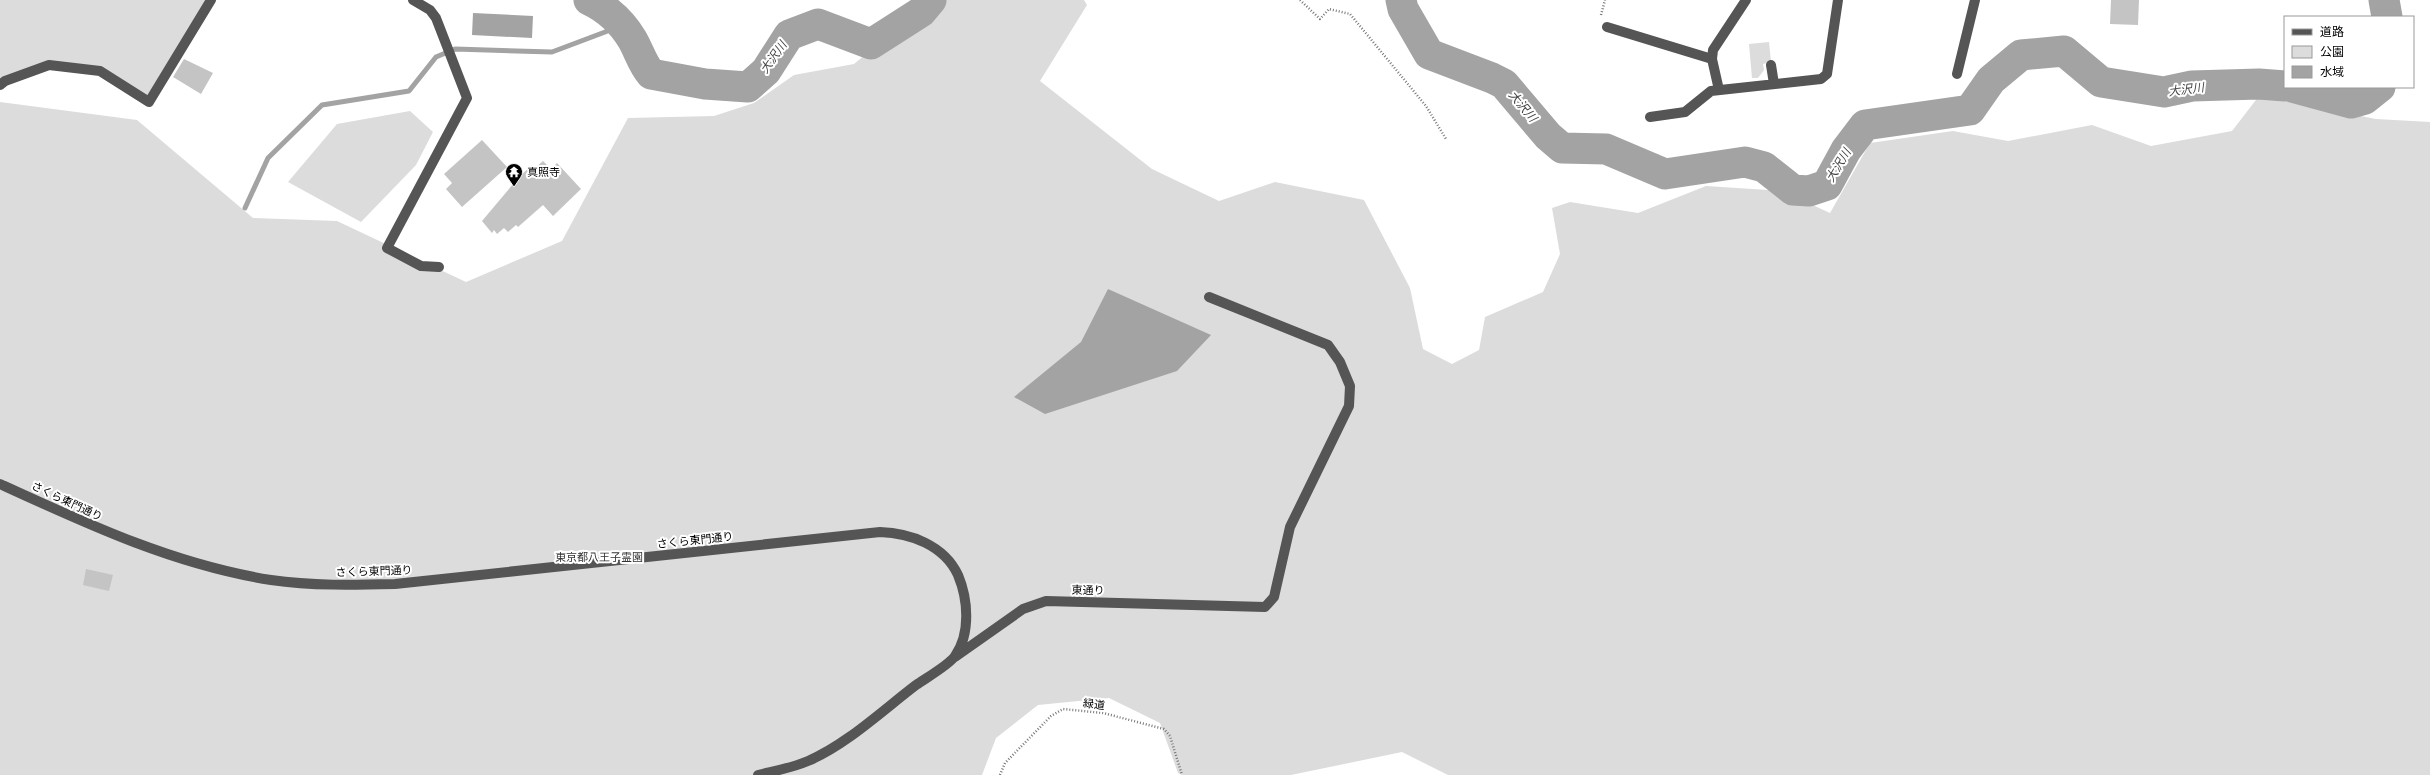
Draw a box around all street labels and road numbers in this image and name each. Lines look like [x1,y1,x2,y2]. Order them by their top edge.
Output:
street label: さくら東門通り [30,479,104,523]
street label: さくら東門通り [656,530,734,550]
street label: さくら東門通り [335,564,413,578]
street label: 東通り [1071,584,1105,596]
street label: 緑道 [1082,697,1106,711]

